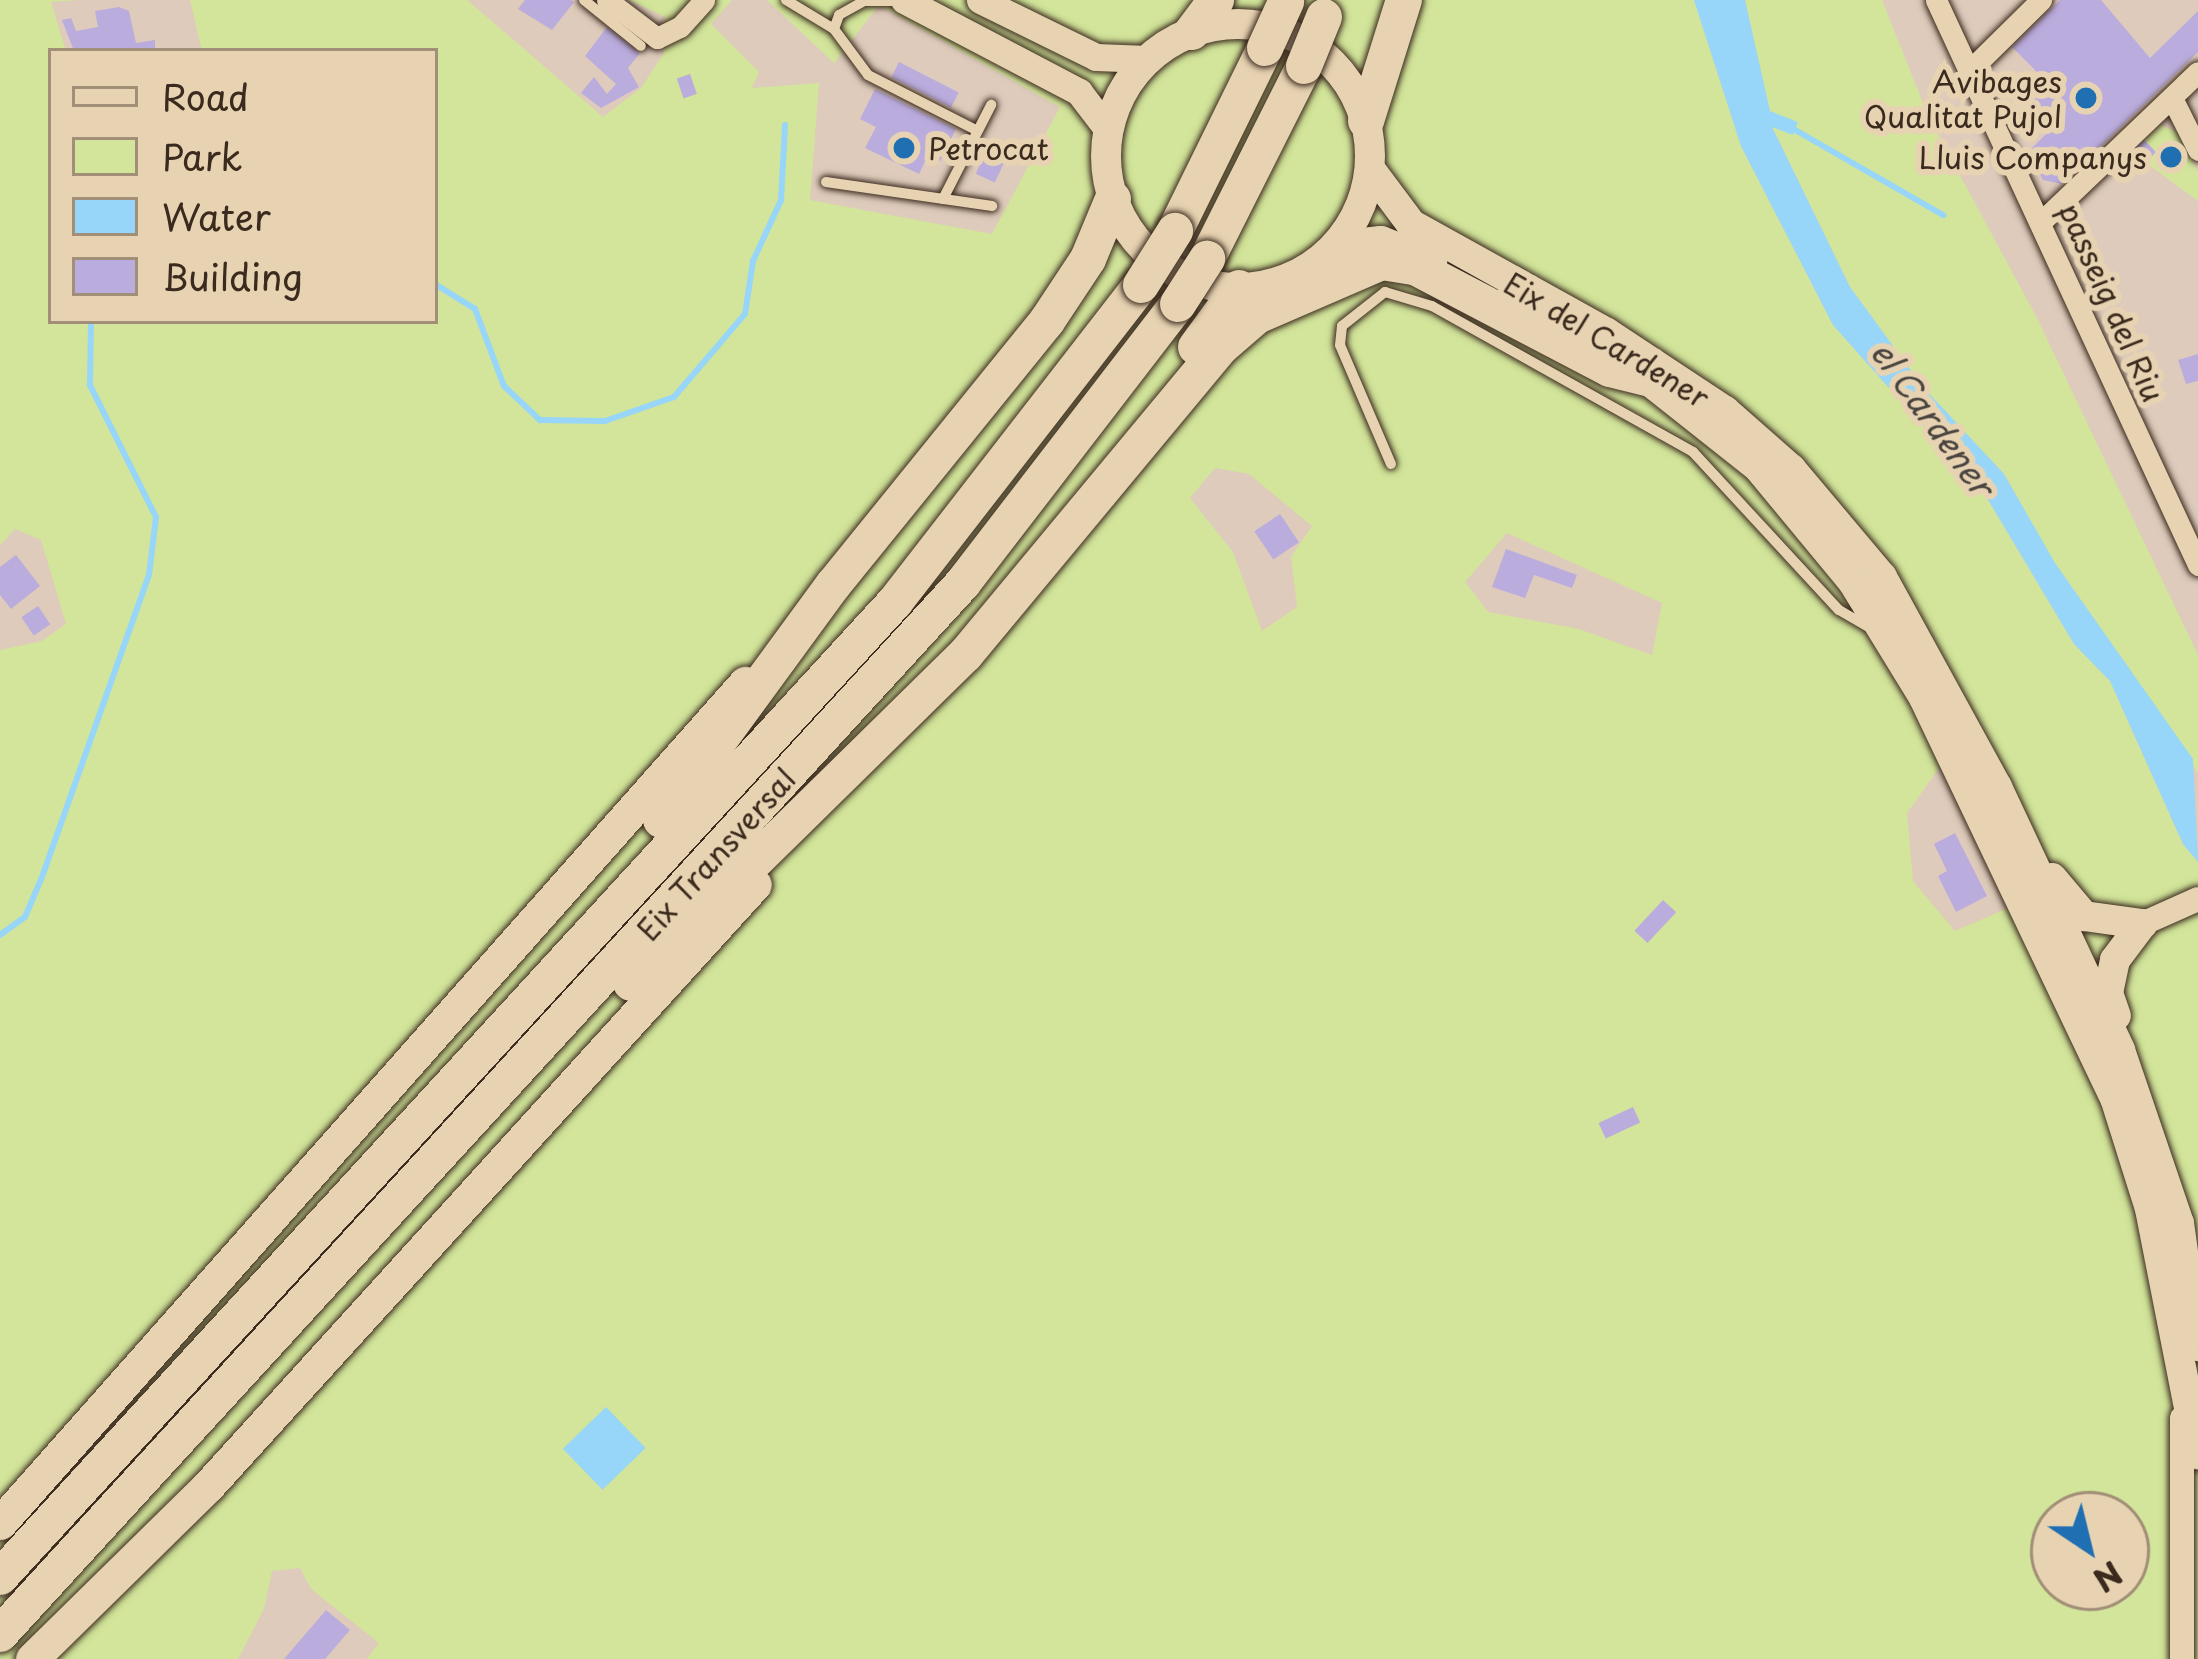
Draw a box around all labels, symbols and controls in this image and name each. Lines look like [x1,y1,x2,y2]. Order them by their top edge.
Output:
legend [48,48,438,324]
place label: Avibages Qualitat Pujol [1862,63,2062,134]
text: Road [162,69,249,123]
marker: Avibages Qualitat Pujol [2073,85,2099,111]
text: Park [162,129,242,183]
place label: Petrocat [928,130,1049,166]
marker: Petrocat [891,135,917,161]
place label: Lluis Companys [1920,139,2147,175]
marker: Lluis Companys [2158,144,2184,170]
text: Water [162,189,271,243]
street label: passeig del Riu [2052,197,2172,407]
text: Building [162,249,303,303]
street label: Eix del Cardener [1496,264,1718,416]
water label: el Cardener [1863,332,2003,504]
street label: Eix Transversal [629,760,803,948]
north arrow [2030,1491,2150,1611]
text: N [2084,1550,2134,1606]

